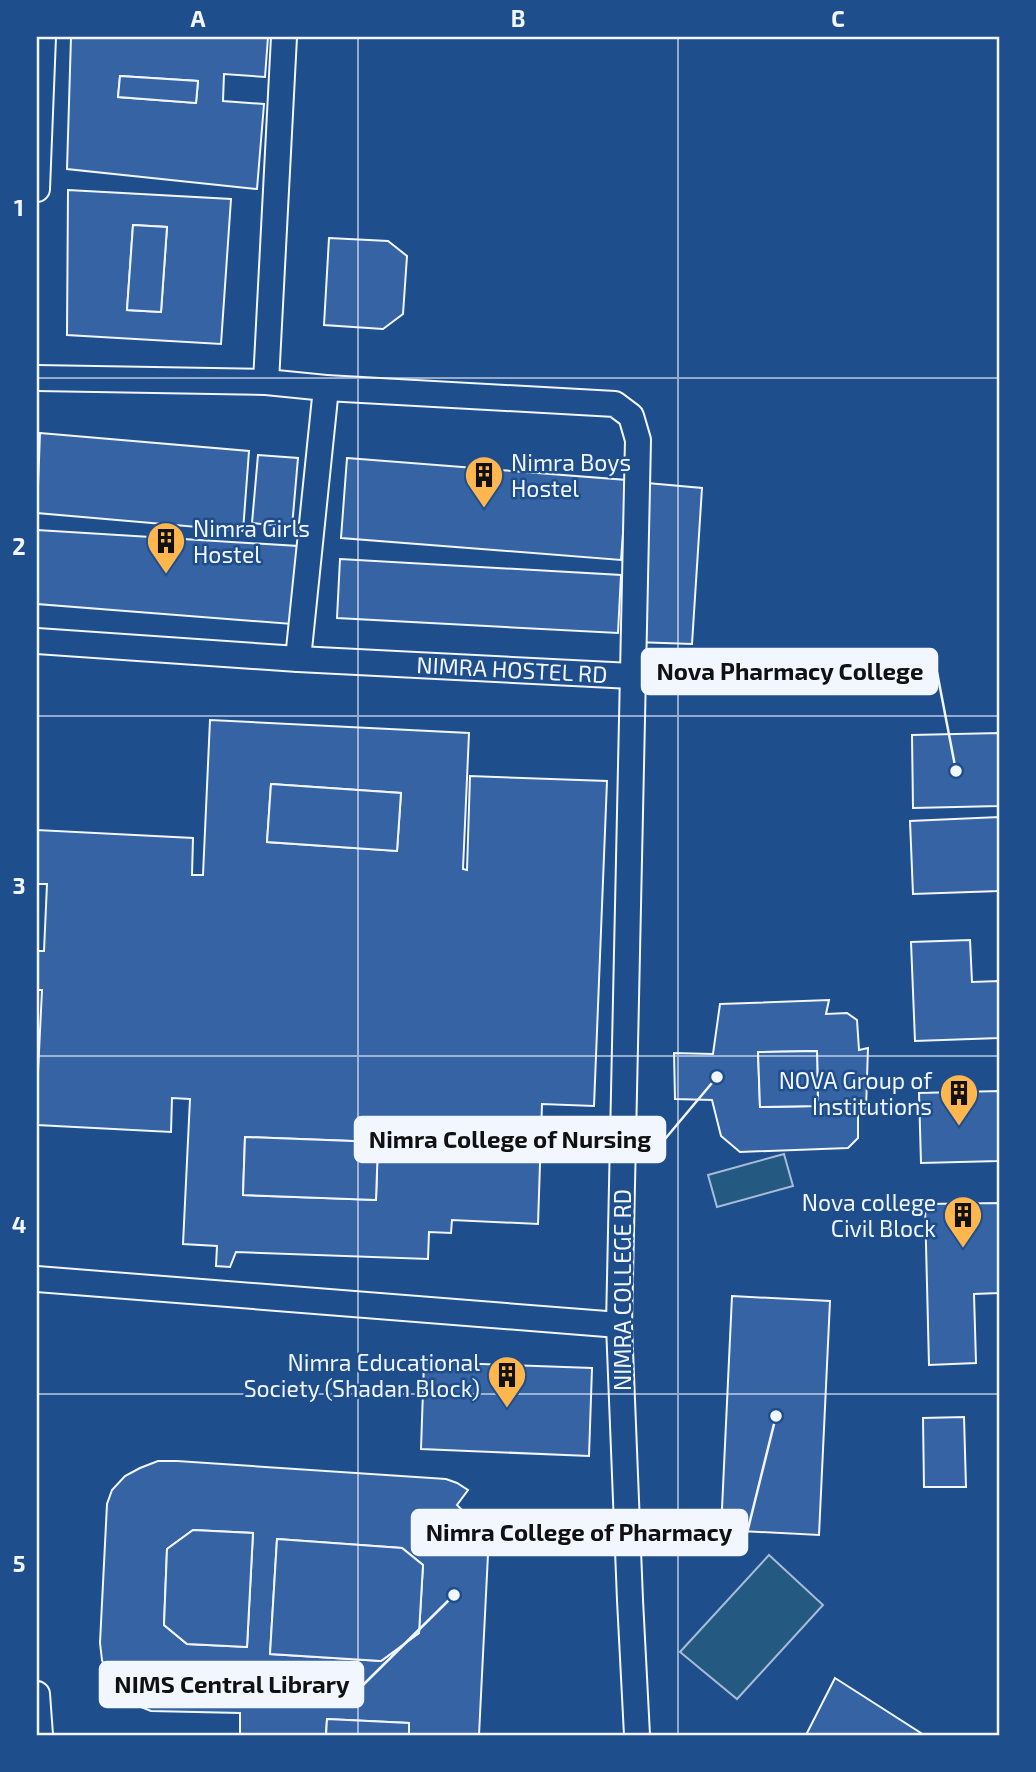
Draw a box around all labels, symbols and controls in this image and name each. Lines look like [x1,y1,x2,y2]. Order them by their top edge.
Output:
text: A [190,4,206,32]
text: B [511,4,525,32]
text: C [831,4,845,32]
text: 1 [14,193,24,221]
place label: Nimra Boys Hostel [511,448,631,502]
building icon: Nimra Boys Hostel [463,454,505,509]
place label: Nimra Girls Hostel [193,514,310,568]
building icon: Nimra Girls Hostel [145,520,187,575]
text: 2 [12,532,26,560]
callout: Nova Pharmacy College [642,649,937,694]
street label: NIMRA HOSTEL RD [416,650,608,688]
text: Nova Pharmacy College [657,656,923,685]
text: 3 [12,871,26,899]
place label: NOVA Group of Institutions [779,1066,933,1120]
building icon: NOVA Group of Institutions [938,1072,980,1127]
callout: Nimra College of Nursing [355,1117,665,1162]
text: Nimra College of Nursing [369,1124,651,1153]
place label: Nova college Civil Block [802,1188,936,1242]
street label: NIMRA COLLEGE RD [608,1189,636,1391]
building icon: Nova college Civil Block [942,1194,984,1249]
text: 4 [12,1210,26,1238]
place label: Nimra Educational Society (Shadan Block) [244,1348,480,1402]
building icon: Nimra Educational Society (Shadan Block) [486,1354,528,1409]
callout: Nimra College of Pharmacy [412,1510,747,1555]
text: Nimra College of Pharmacy [426,1517,733,1546]
text: 5 [13,1549,25,1577]
callout: NIMS Central Library [100,1662,363,1707]
text: NIMS Central Library [114,1669,350,1698]

